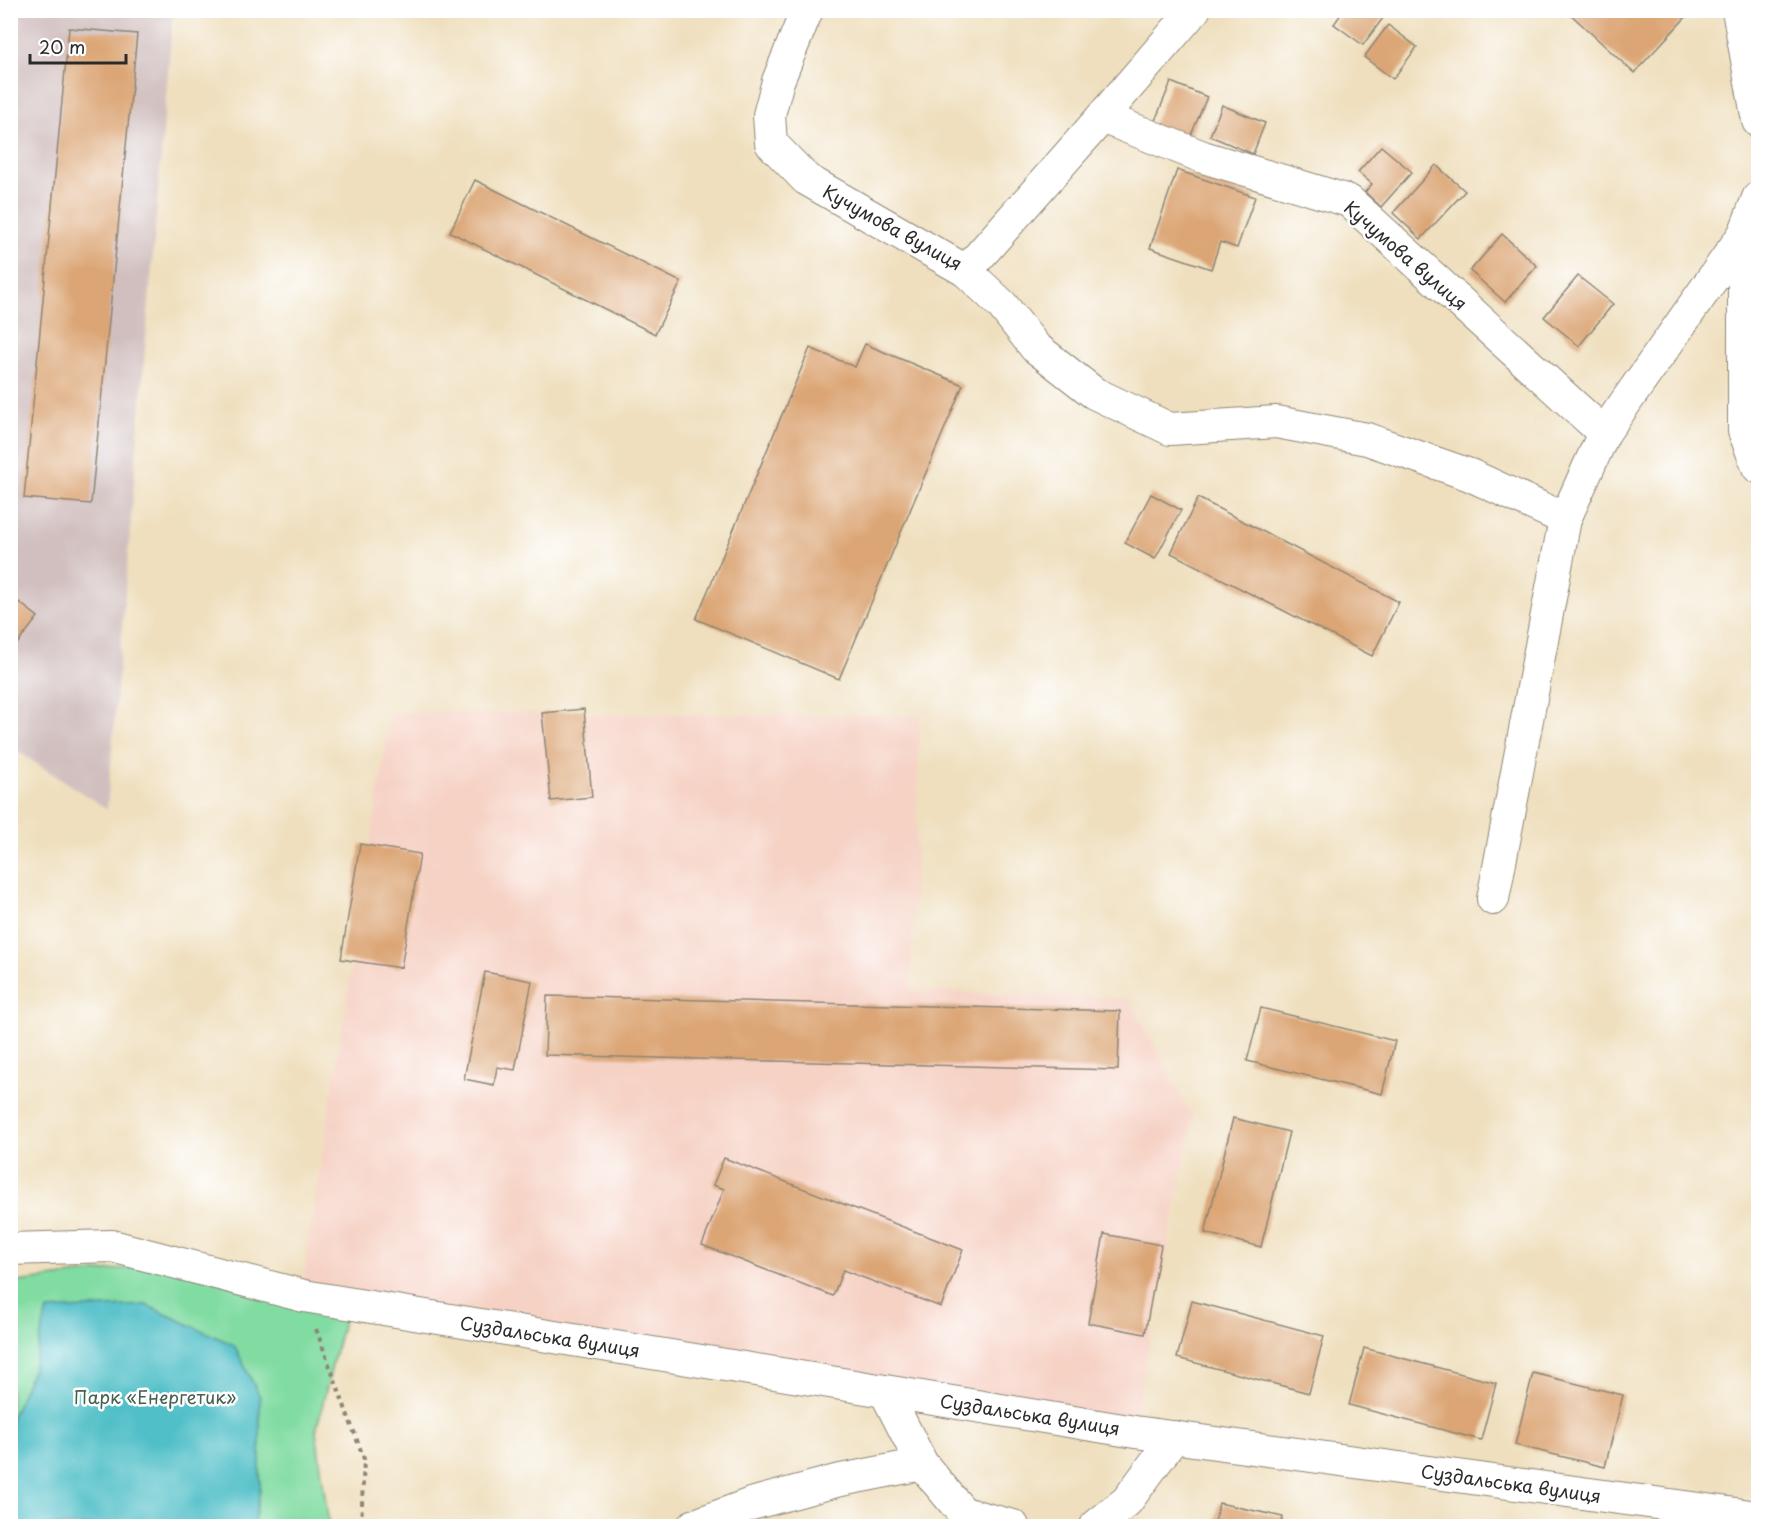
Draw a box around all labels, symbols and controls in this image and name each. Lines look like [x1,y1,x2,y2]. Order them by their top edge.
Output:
scale bar [30,27,126,65]
text: 20 m [39,33,85,60]
street label: Кучумова вулиця [818,177,968,277]
street label: Кучумова вулиця [1338,194,1474,316]
street label: Суздальська вулиця [458,1308,642,1364]
park label: Парк «Енергетик» [74,1383,236,1410]
street label: Суздальська вулиця [938,1386,1122,1442]
street label: Суздальська вулиця [1419,1457,1603,1509]

